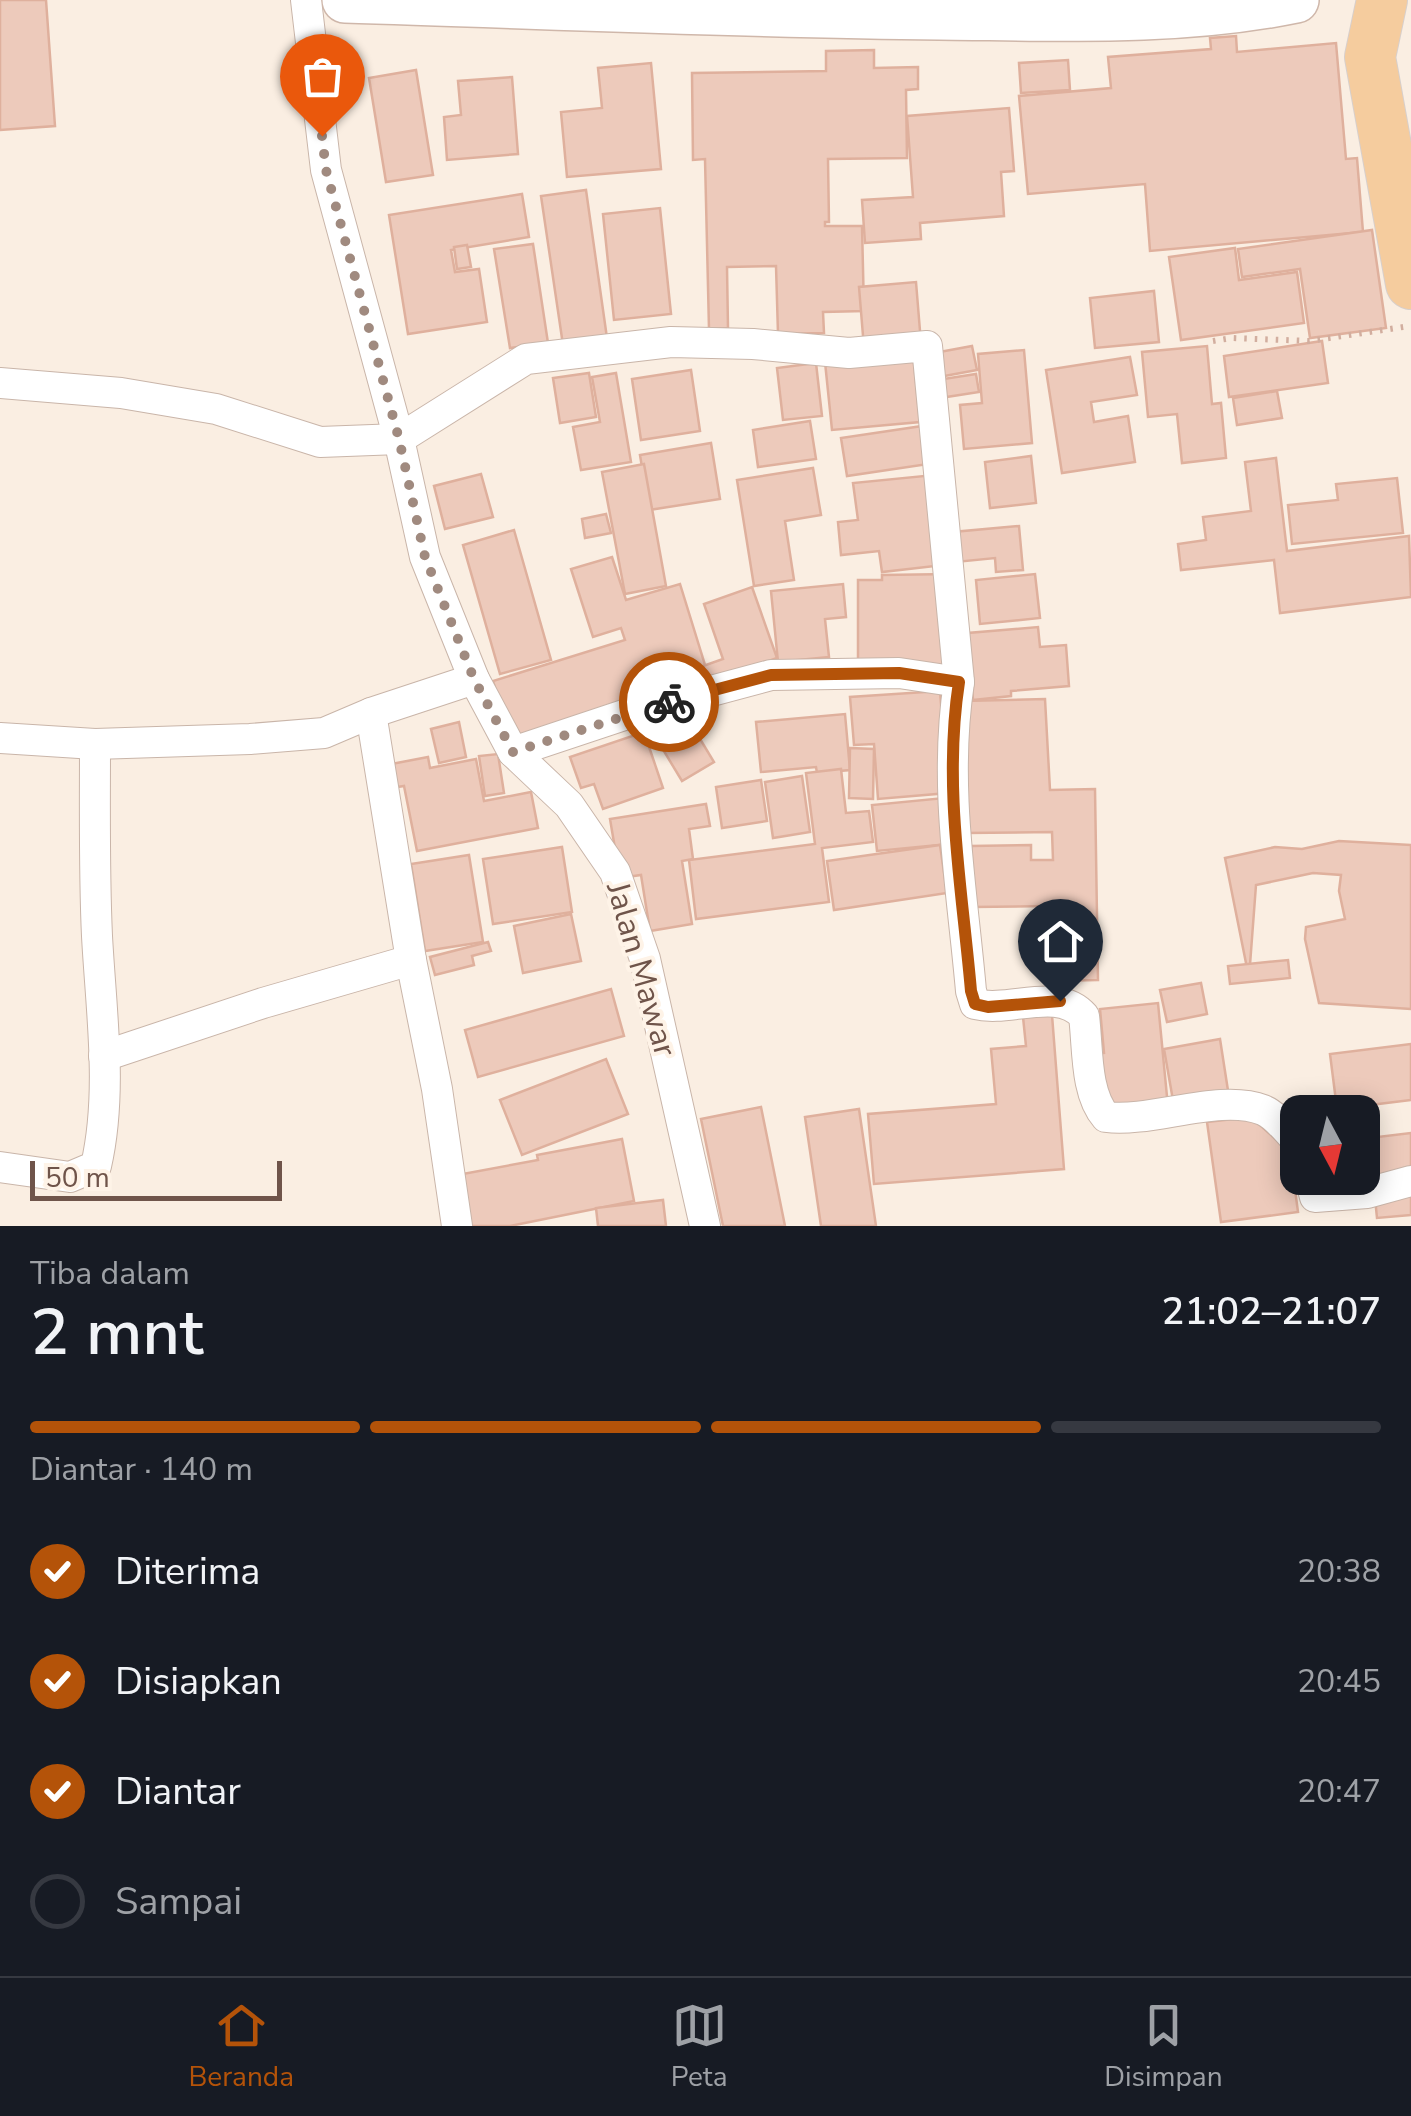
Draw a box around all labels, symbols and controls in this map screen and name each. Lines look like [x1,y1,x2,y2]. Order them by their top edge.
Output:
pin [280,34,365,137]
icon: bag [295,49,350,104]
courier [619,652,719,752]
icon: bike [642,675,697,730]
street label: Jalan Mawar [596,876,687,1062]
pin [1018,899,1103,1002]
icon: home [1033,914,1088,969]
north arrow [1280,1095,1380,1195]
map controls [1280,1095,1380,1195]
scale bar [30,1156,282,1200]
text: 50 m [45,1159,110,1197]
text: Tiba dalam [30,1252,190,1295]
text: 21:02–21:07 [1162,1286,1381,1337]
text: 2 mnt [30,1288,204,1377]
text: Diantar · 140 m [30,1448,253,1491]
icon: check [30,1544,85,1599]
text: Diterima [115,1546,260,1597]
text: 20:38 [1297,1550,1381,1593]
icon: check [30,1654,85,1709]
text: Disiapkan [115,1656,282,1707]
text: 20:45 [1297,1660,1381,1703]
icon: check [30,1764,85,1819]
text: Diantar [115,1766,241,1817]
text: 20:47 [1297,1770,1381,1813]
text: Sampai [115,1876,242,1927]
tab: Beranda [188,1998,294,2096]
tab: Peta [671,1998,727,2096]
tab: Disimpan [1104,1998,1223,2096]

